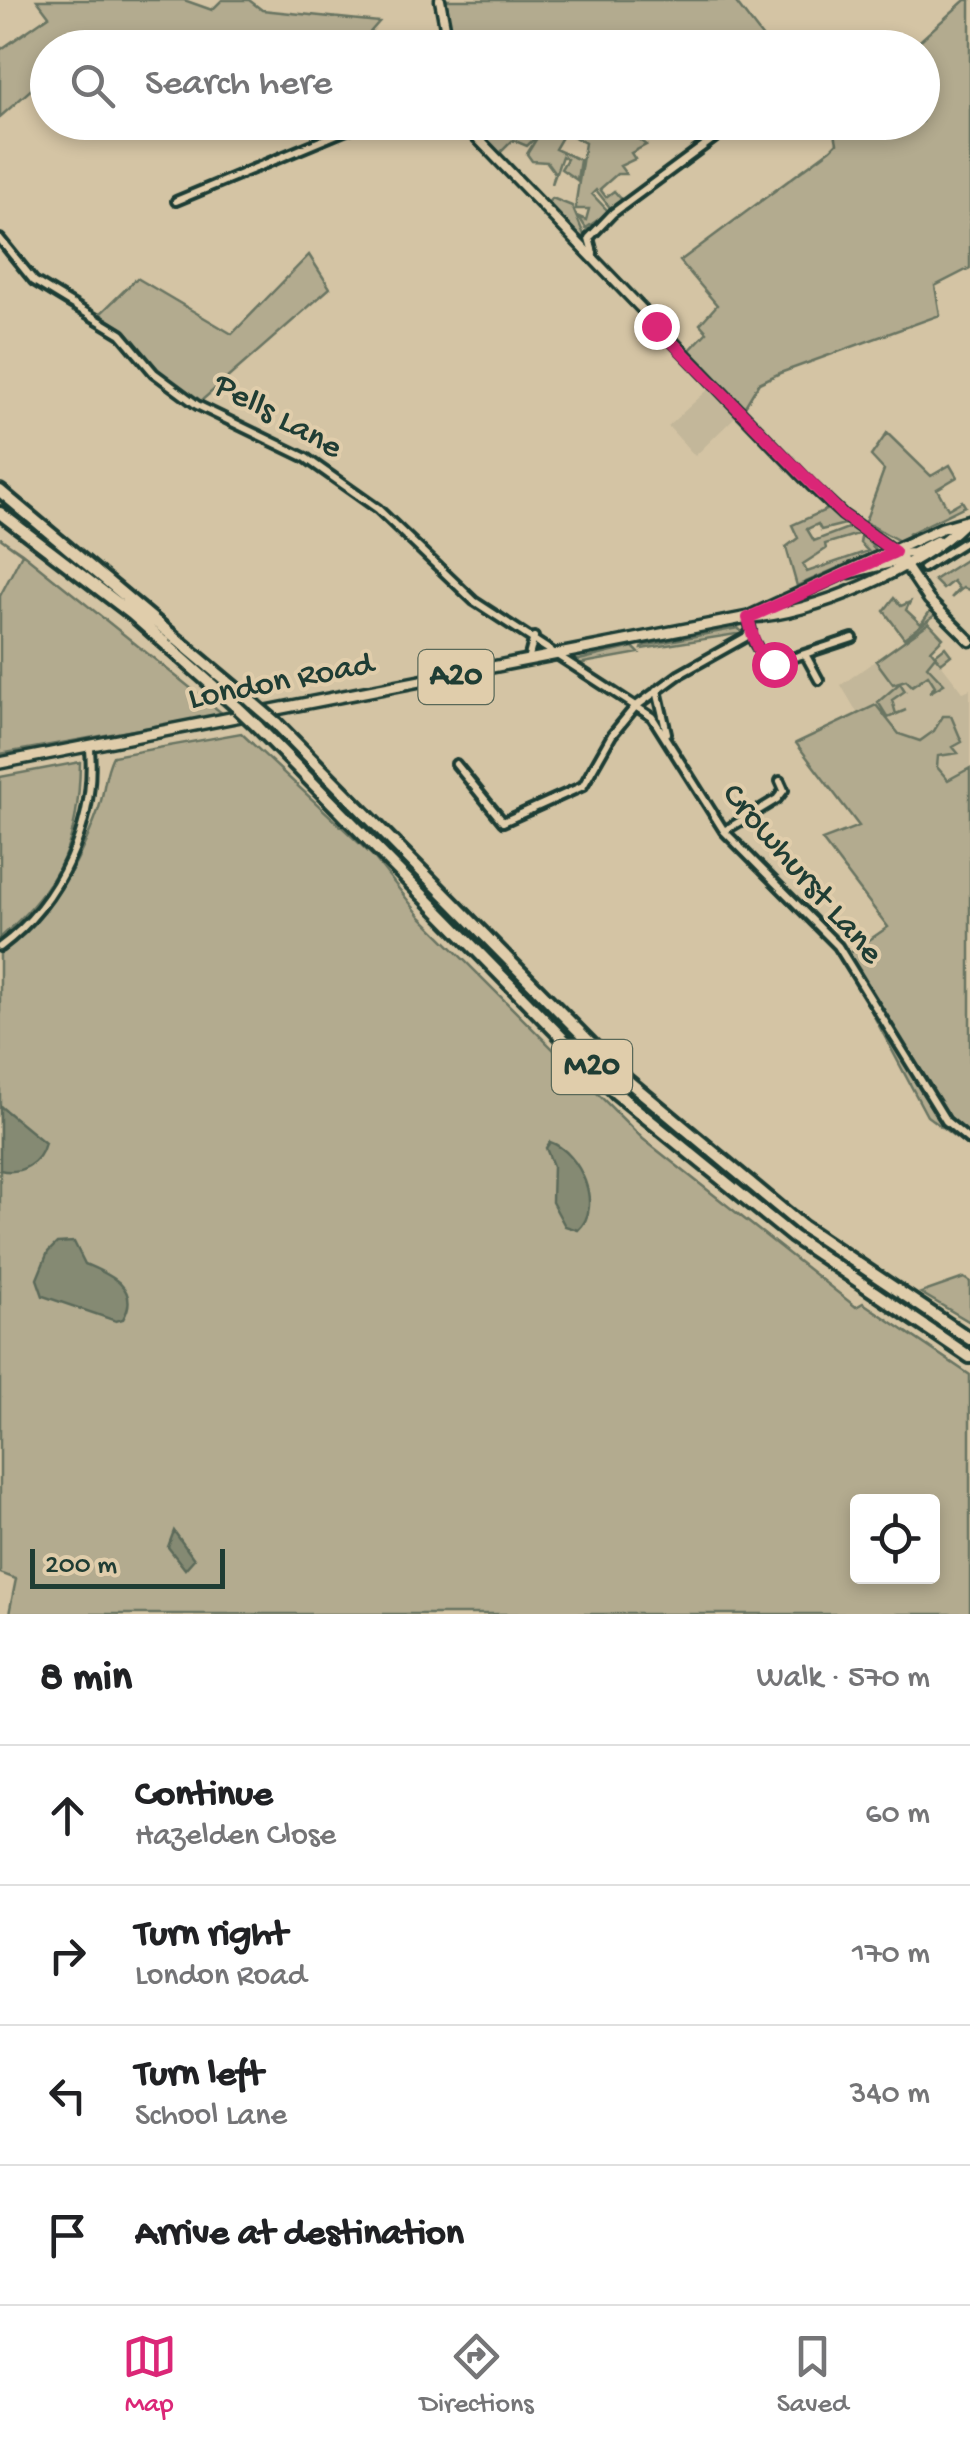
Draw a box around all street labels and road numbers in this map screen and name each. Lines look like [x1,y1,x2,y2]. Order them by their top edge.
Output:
street label: Pells Lane [205,365,349,471]
street label: London Road [185,644,379,721]
road number: A20 [418,650,494,704]
street label: Crowhurst Lane [711,776,891,975]
road number: M20 [552,1040,632,1094]

